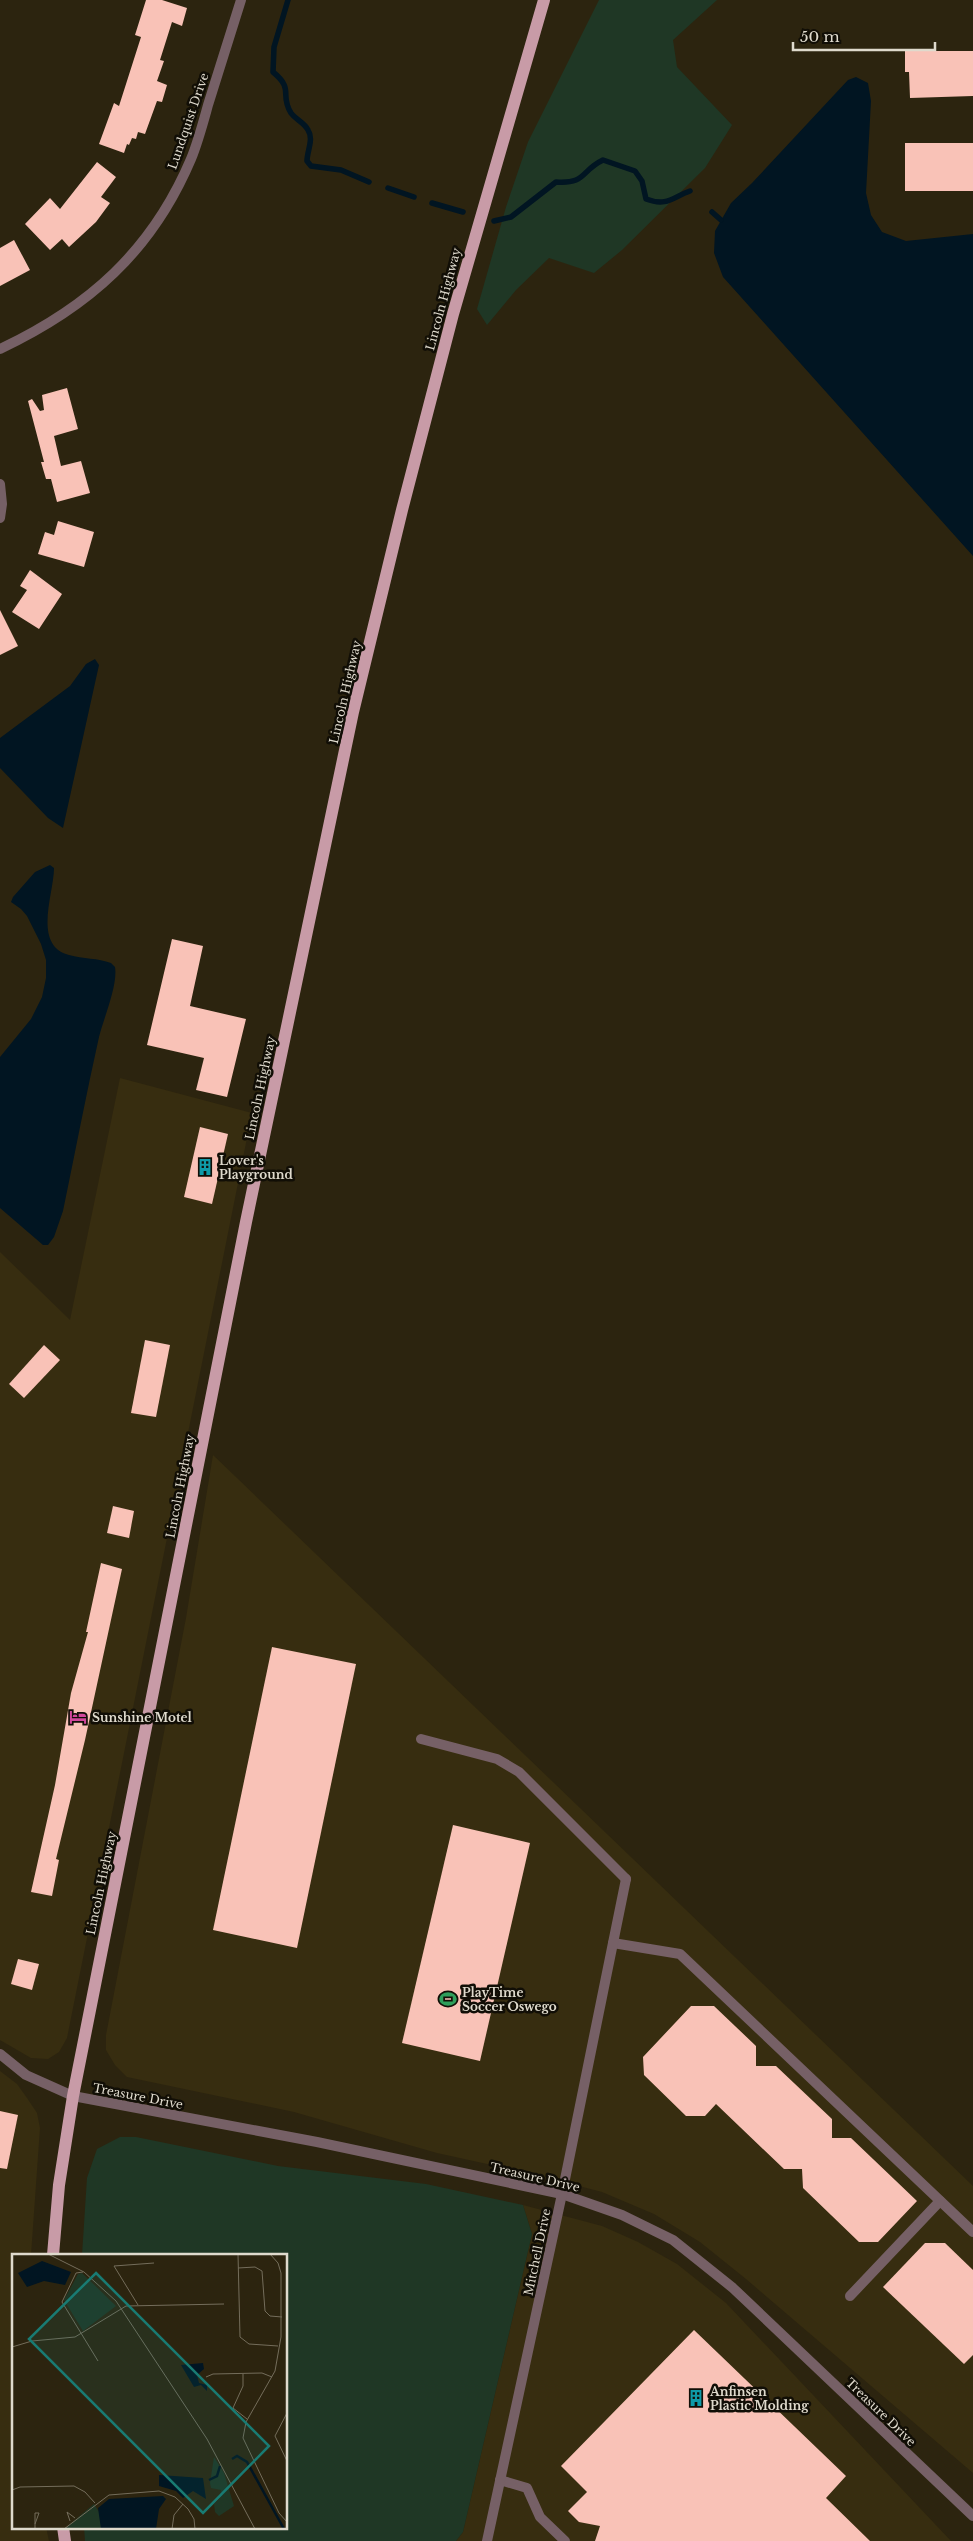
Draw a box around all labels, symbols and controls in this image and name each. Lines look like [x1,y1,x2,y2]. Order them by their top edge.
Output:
scale bar [793,20,936,52]
text: 50 m [800,27,840,46]
street label: Lundquist Drive [164,71,212,171]
street label: Lincoln Highway [422,246,464,352]
street label: Lincoln Highway [326,639,364,745]
street label: Lincoln Highway [242,1035,278,1141]
place label: Lover's Playground [219,1153,293,1182]
building icon: Lover's Playground [195,1157,215,1177]
street label: Lincoln Highway [163,1432,197,1539]
hotel icon: Sunshine Motel [68,1707,88,1727]
place label: Sunshine Motel [92,1710,193,1725]
street label: Lincoln Highway [83,1830,119,1936]
place label: PlayTime Soccer Oswego [462,1985,557,2014]
sports icon: PlayTime Soccer Oswego [438,1989,458,2009]
street label: Treasure Drive [92,2080,184,2112]
street label: Treasure Drive [489,2159,581,2195]
street label: Mitchell Drive [520,2207,554,2297]
inset map [12,2254,288,2528]
street label: Treasure Drive [843,2375,919,2449]
place label: Anfinsen Plastic Molding [709,2384,809,2413]
building icon: Anfinsen Plastic Molding [686,2388,706,2408]

